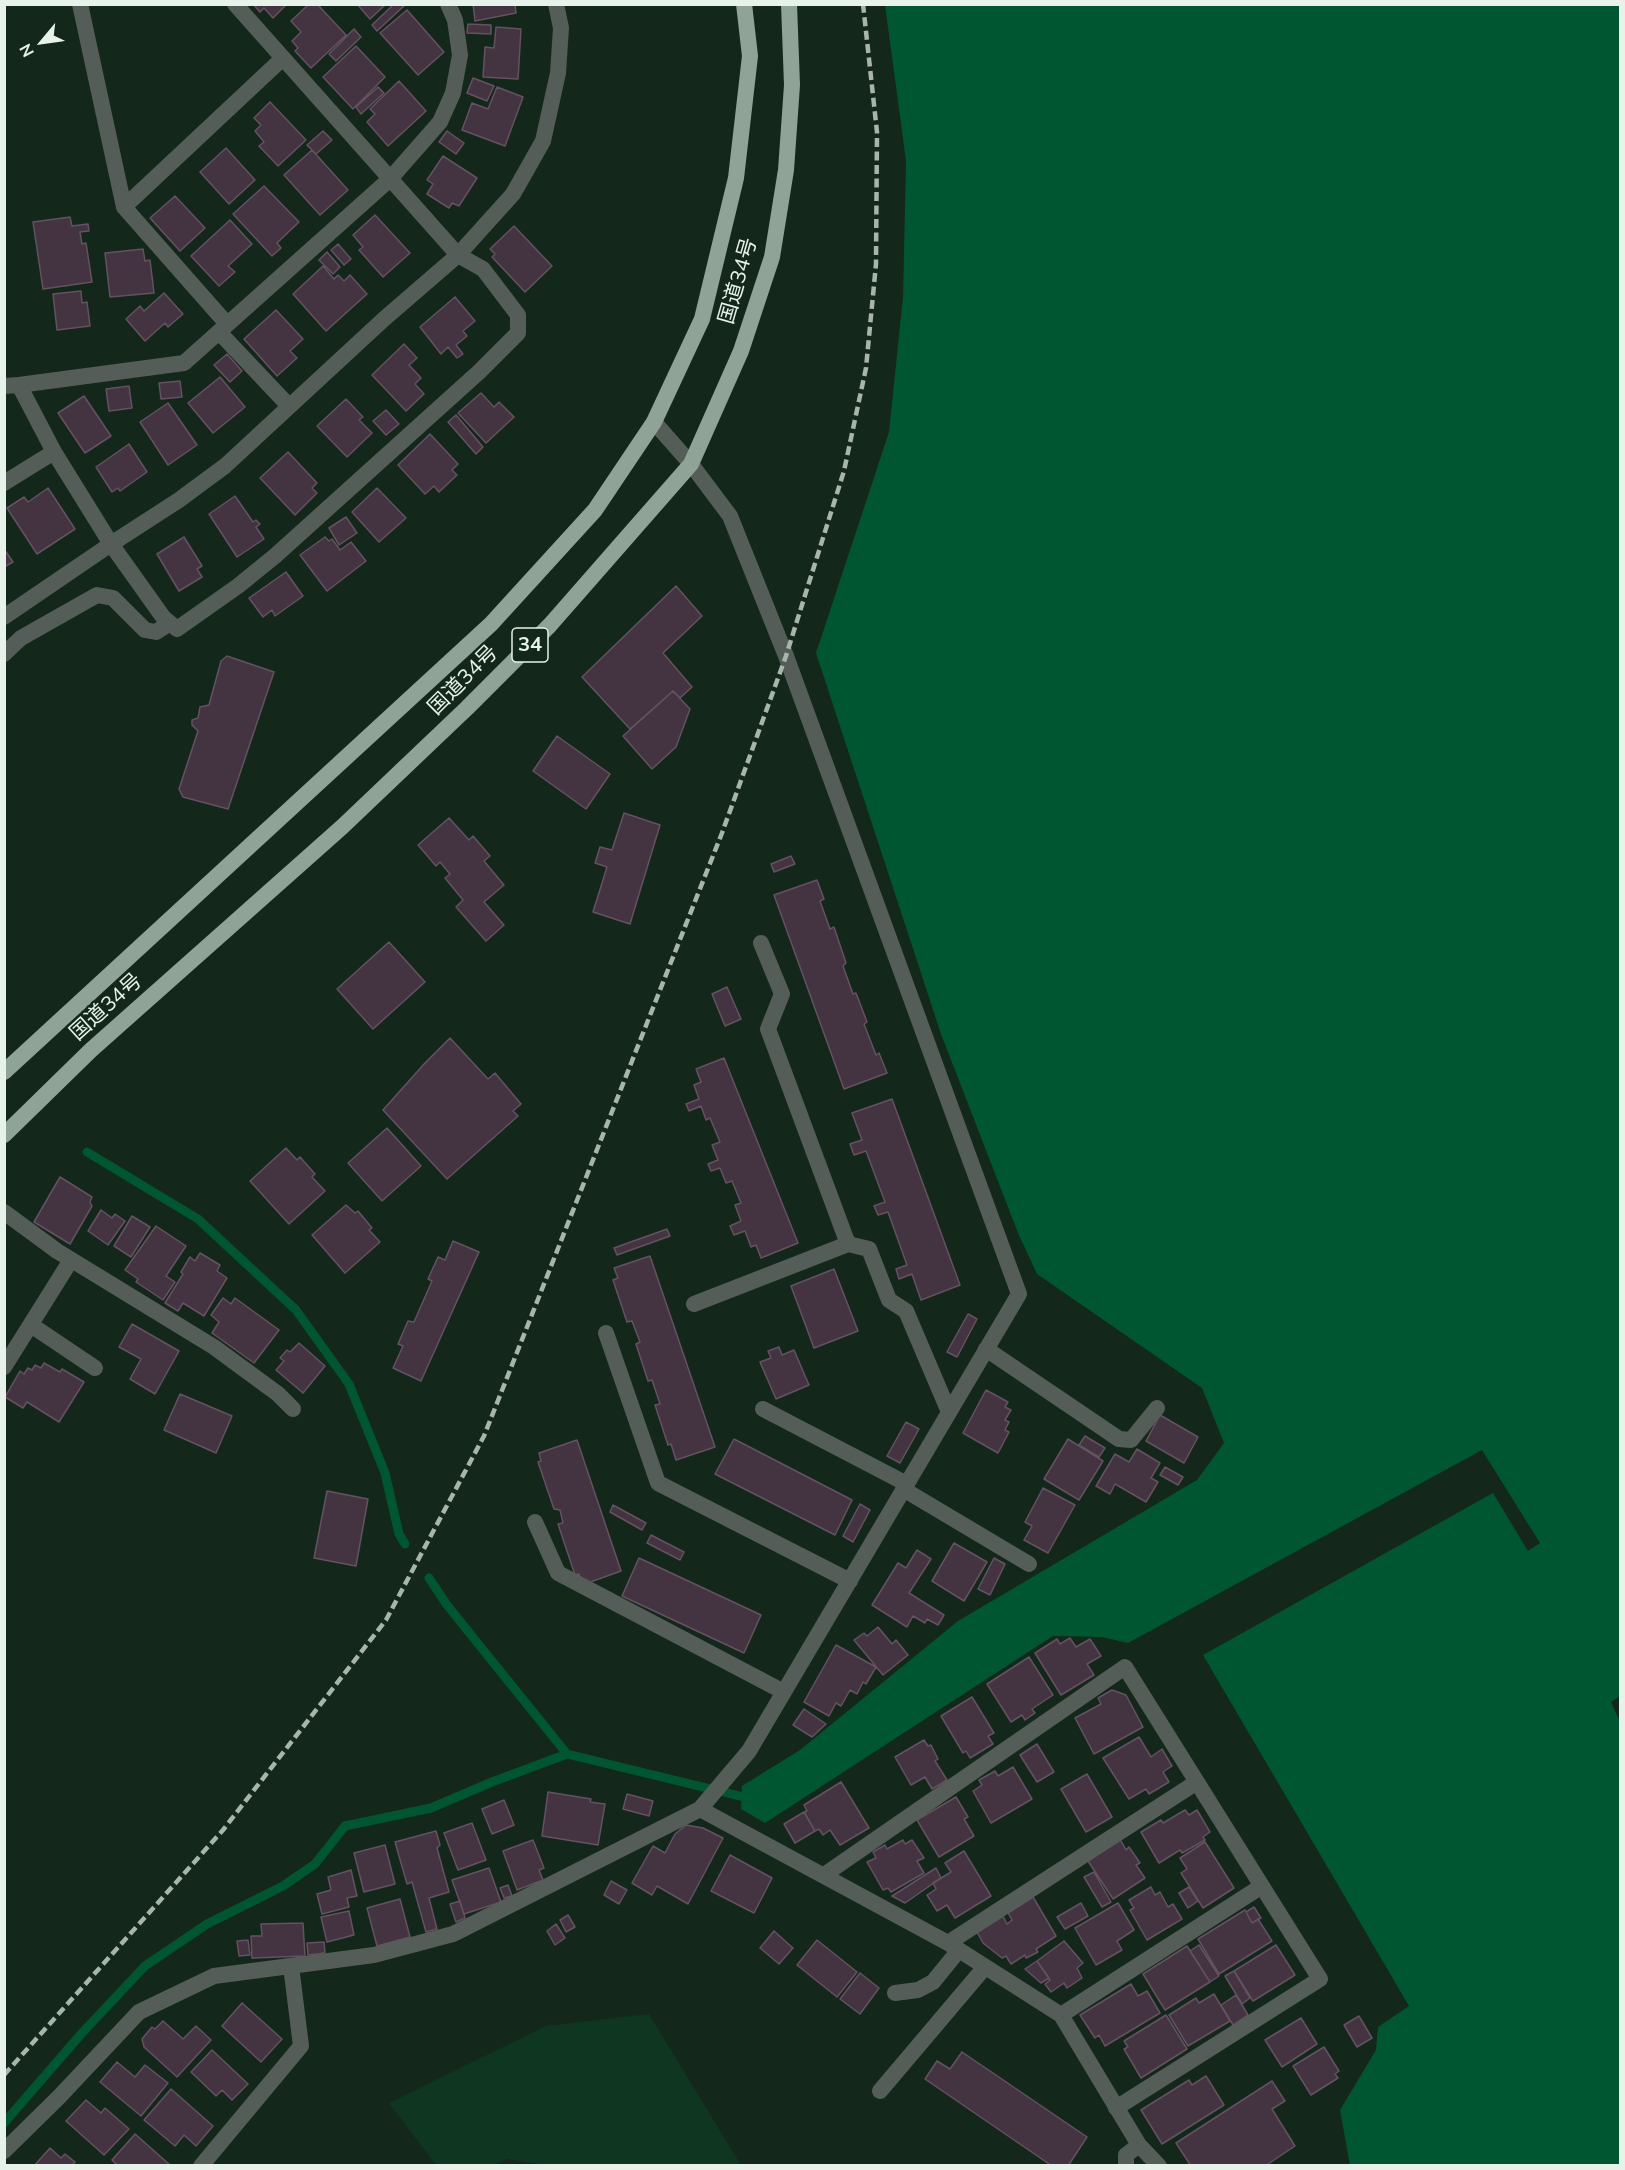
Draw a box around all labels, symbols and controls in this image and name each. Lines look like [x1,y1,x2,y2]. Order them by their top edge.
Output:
north arrow [12,12,72,72]
text: N [15,41,38,61]
street label: 国道34号 [714,235,762,327]
road number: 34 [512,628,548,662]
street label: 国道34号 [423,640,503,720]
street label: 国道34号 [65,968,147,1046]

